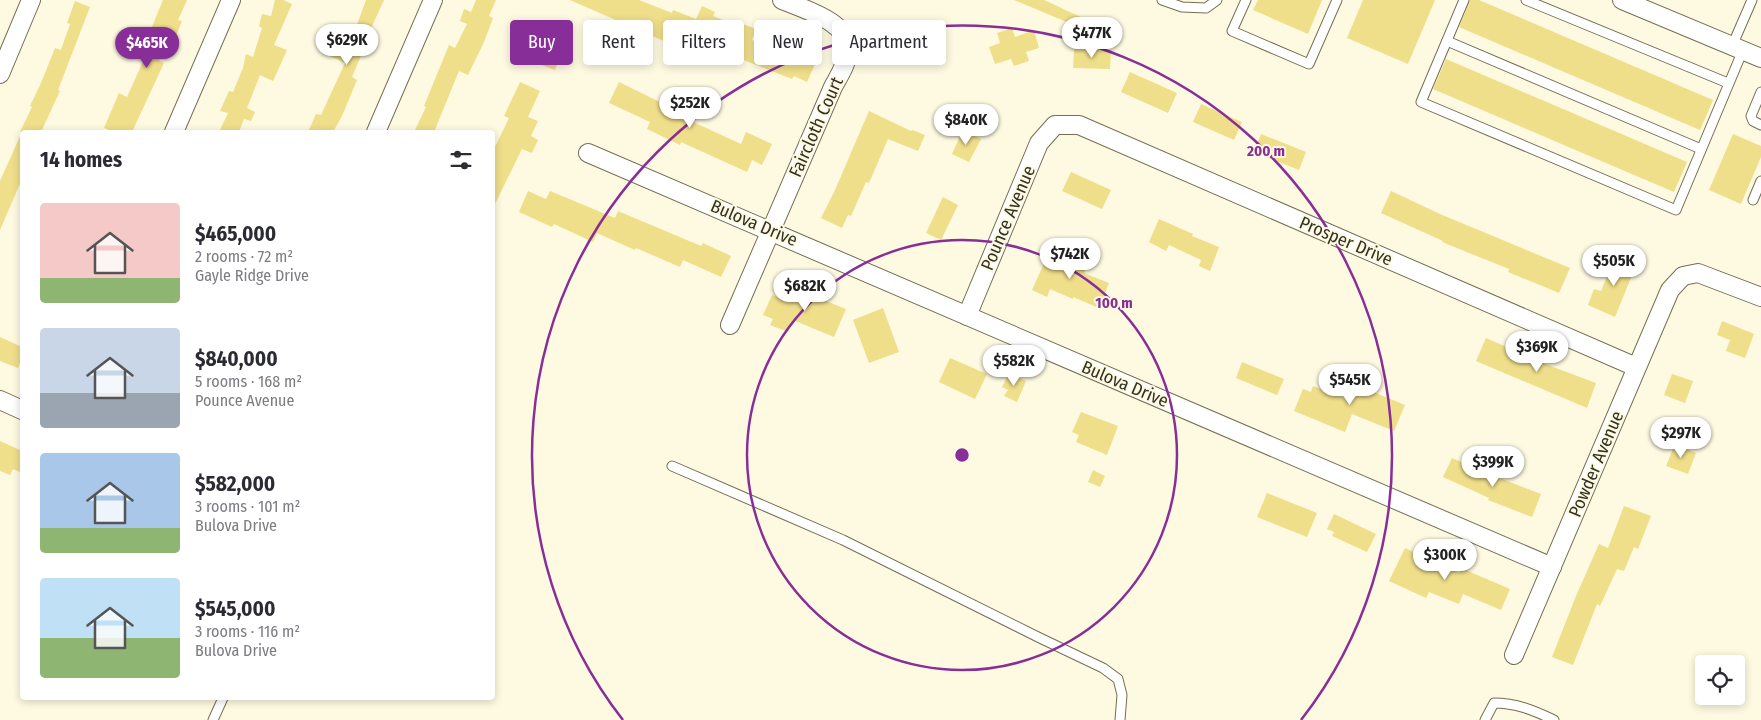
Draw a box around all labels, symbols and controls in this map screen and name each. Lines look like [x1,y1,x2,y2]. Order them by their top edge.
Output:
pin: $477K [1057,17,1127,59]
chip: Buy [510,20,573,65]
chip: Rent [583,20,653,65]
chip: Filters [663,20,744,65]
chip: New [754,20,822,65]
chip: Apartment [832,20,946,65]
pin: $629K [312,23,382,66]
text: $477K [1073,23,1111,42]
pin: $465K [112,27,182,69]
text: $629K [326,30,368,49]
text: $465K [126,33,168,52]
street label: Faircloth Court [784,73,848,180]
pin: $252K [655,86,725,129]
text: $252K [670,93,710,112]
pin: $840K [931,104,1001,146]
text: $840K [945,110,987,129]
text: 200 m [1246,142,1285,160]
icon: filters [447,146,475,174]
text: 14 homes [40,147,122,173]
street label: Pounce Avenue [976,162,1040,274]
street label: Bulova Drive [707,195,801,251]
street label: Prosper Drive [1296,212,1396,271]
text: $465,000 [195,221,276,247]
icon: home [80,223,140,283]
pin: $742K [1035,238,1105,280]
text: $742K [1051,244,1089,263]
pin: $505K [1579,244,1649,287]
text: 2 rooms · 72 m² [195,247,293,266]
text: $505K [1593,251,1635,270]
text: Gayle Ridge Drive [195,266,309,285]
pin: $682K [770,270,840,312]
text: $682K [784,276,826,295]
text: 100 m [1095,294,1133,312]
pin: $369K [1502,330,1572,373]
text: $369K [1516,337,1558,356]
pin: $582K [979,344,1049,387]
text: $840,000 [195,346,278,372]
icon: home [80,348,140,408]
text: $582K [994,351,1034,370]
street label: Bulova Drive [1078,356,1172,412]
pin: $545K [1315,364,1385,406]
text: $545K [1329,370,1371,389]
text: 5 rooms · 168 m² [195,372,302,391]
text: Pounce Avenue [195,391,294,410]
street label: Powder Avenue [1564,407,1628,520]
pin: $297K [1646,416,1716,459]
text: $297K [1661,423,1701,442]
centre of rings [953,446,971,464]
pin: $399K [1458,446,1528,488]
text: $399K [1472,452,1514,471]
text: $582,000 [195,471,275,497]
icon: home [80,473,140,533]
text: 3 rooms · 101 m² [195,497,300,516]
text: Bulova Drive [195,516,277,535]
pin: $300K [1410,538,1480,581]
text: $300K [1424,545,1466,564]
text: $545,000 [195,596,276,622]
icon: home [80,598,140,658]
text: 3 rooms · 116 m² [195,622,300,641]
text: Bulova Drive [195,641,277,660]
map controls [1695,655,1745,705]
button: locate [1695,655,1745,705]

